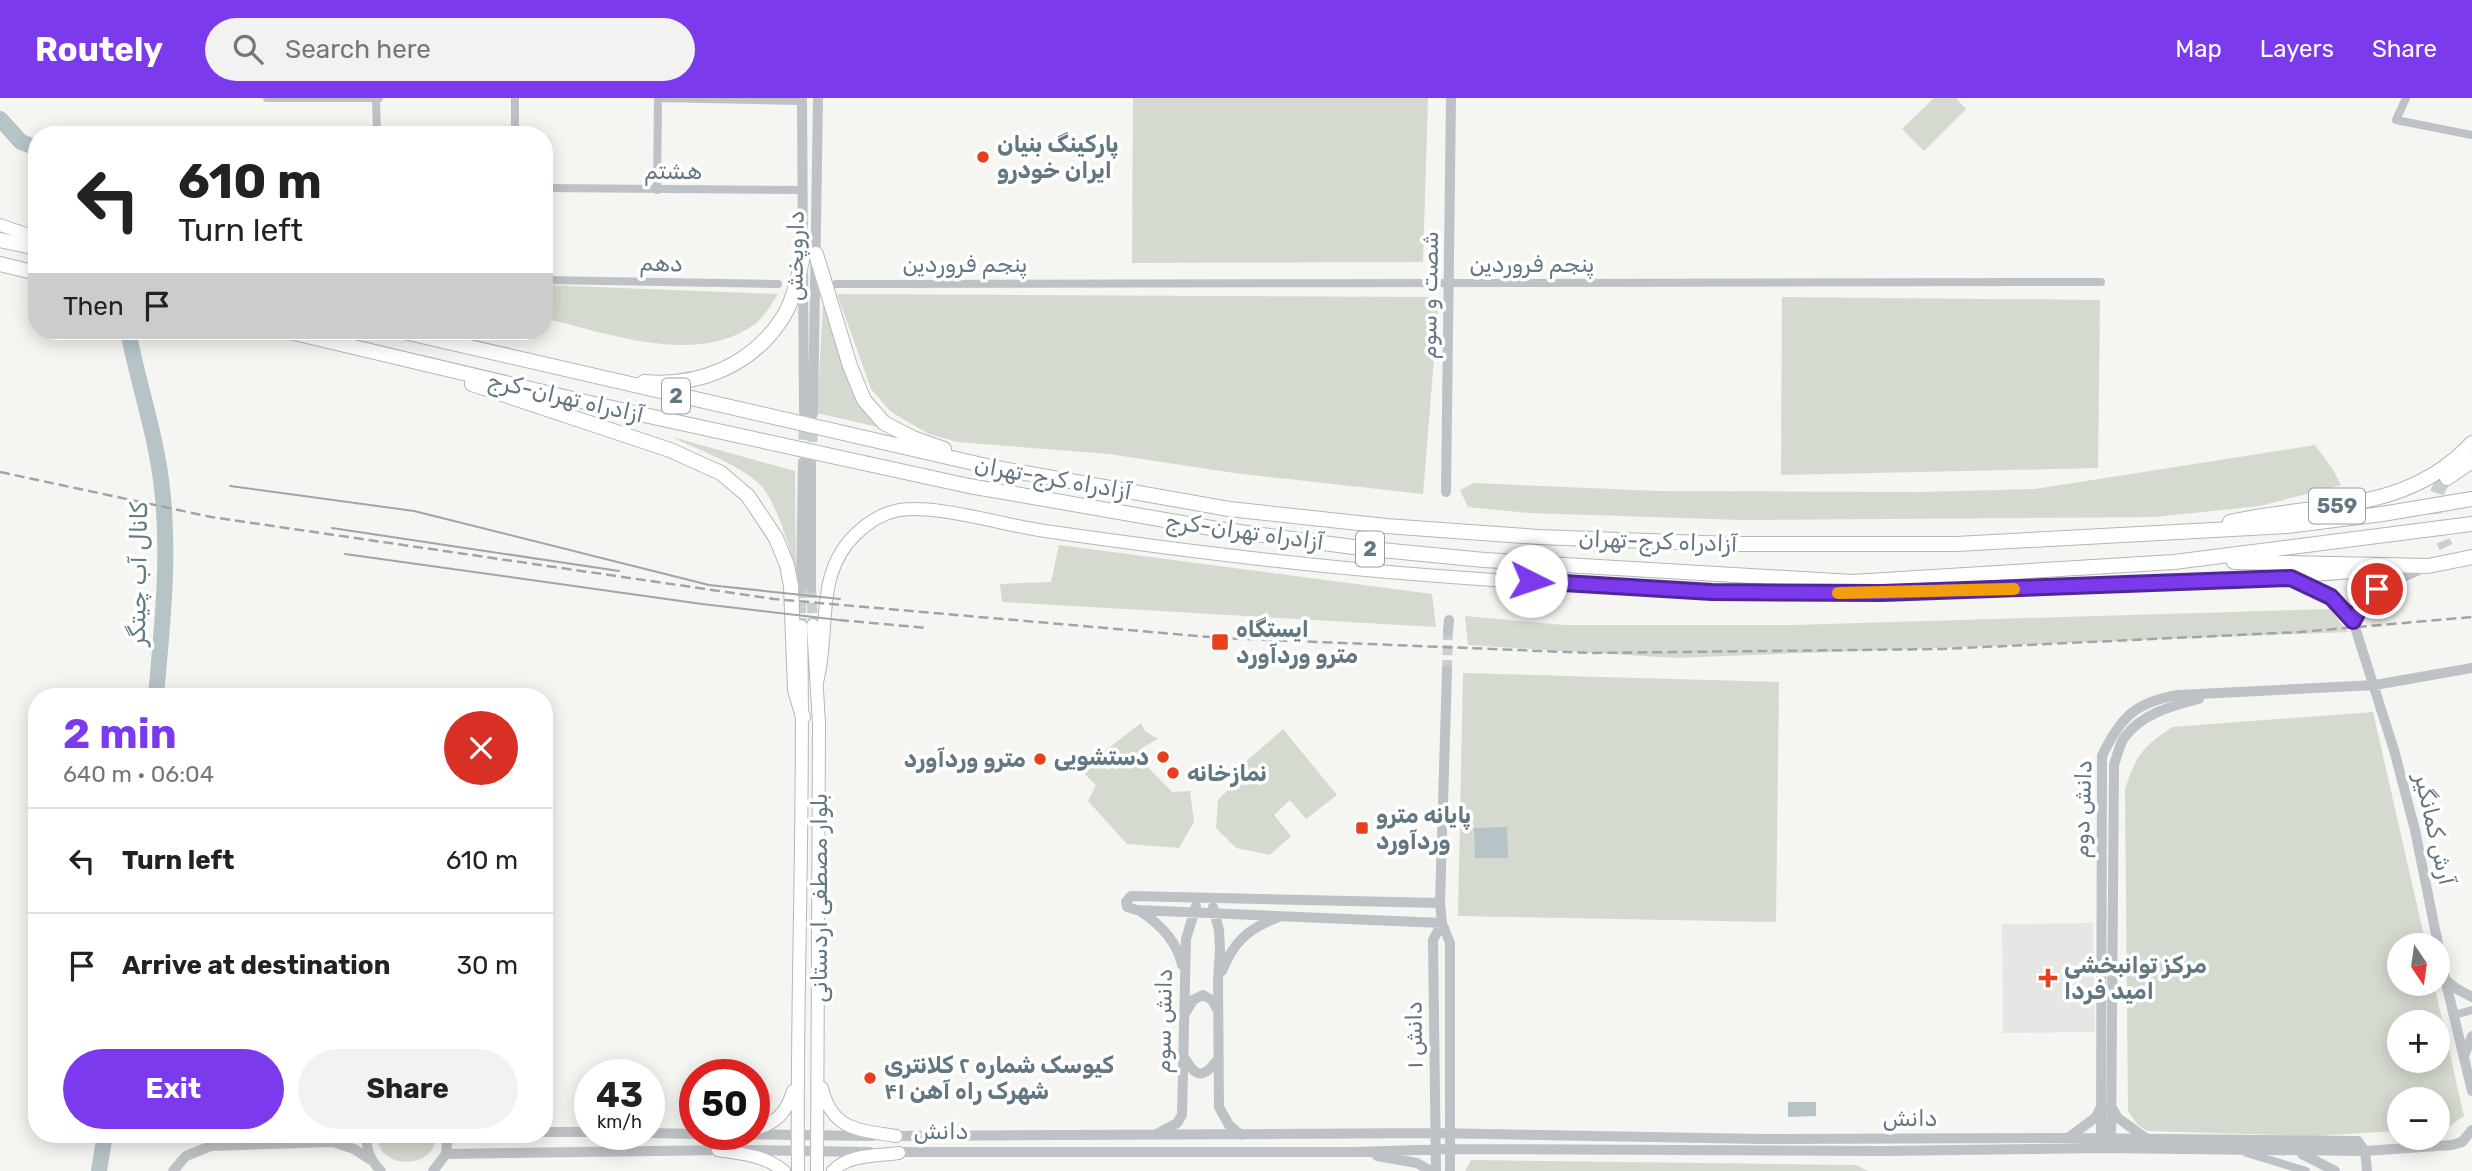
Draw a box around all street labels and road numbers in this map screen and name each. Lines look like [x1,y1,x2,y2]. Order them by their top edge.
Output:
street label: هشتم [644,157,702,186]
street label: داروپخش [780,211,812,301]
street label: شصت و سوم [1414,231,1445,359]
street label: دهم [639,249,683,278]
street label: پنجم فروردین [903,250,1027,280]
street label: پنجم فروردین [1470,250,1594,280]
street label: آزادراه تهران-کرج [485,365,647,431]
road number: 2 [662,378,690,414]
street label: آزادراه کرج-تهران [972,450,1134,508]
road number: 559 [2309,488,2365,524]
street label: آزادراه تهران-کرج [1164,506,1326,558]
street label: آزادراه کرج-تهران [1578,524,1738,560]
road number: 2 [1356,532,1384,566]
street label: دانش دوم [2066,760,2099,858]
street label: آرش کمانگیر [2408,769,2462,888]
street label: بلوار مصطفی اردستانی [805,793,833,1003]
street label: دانش سوم [1148,969,1179,1073]
street label: دانش ۱ [1399,1001,1429,1069]
street label: دانش [1883,1104,1937,1132]
street label: دانش [914,1117,968,1145]

